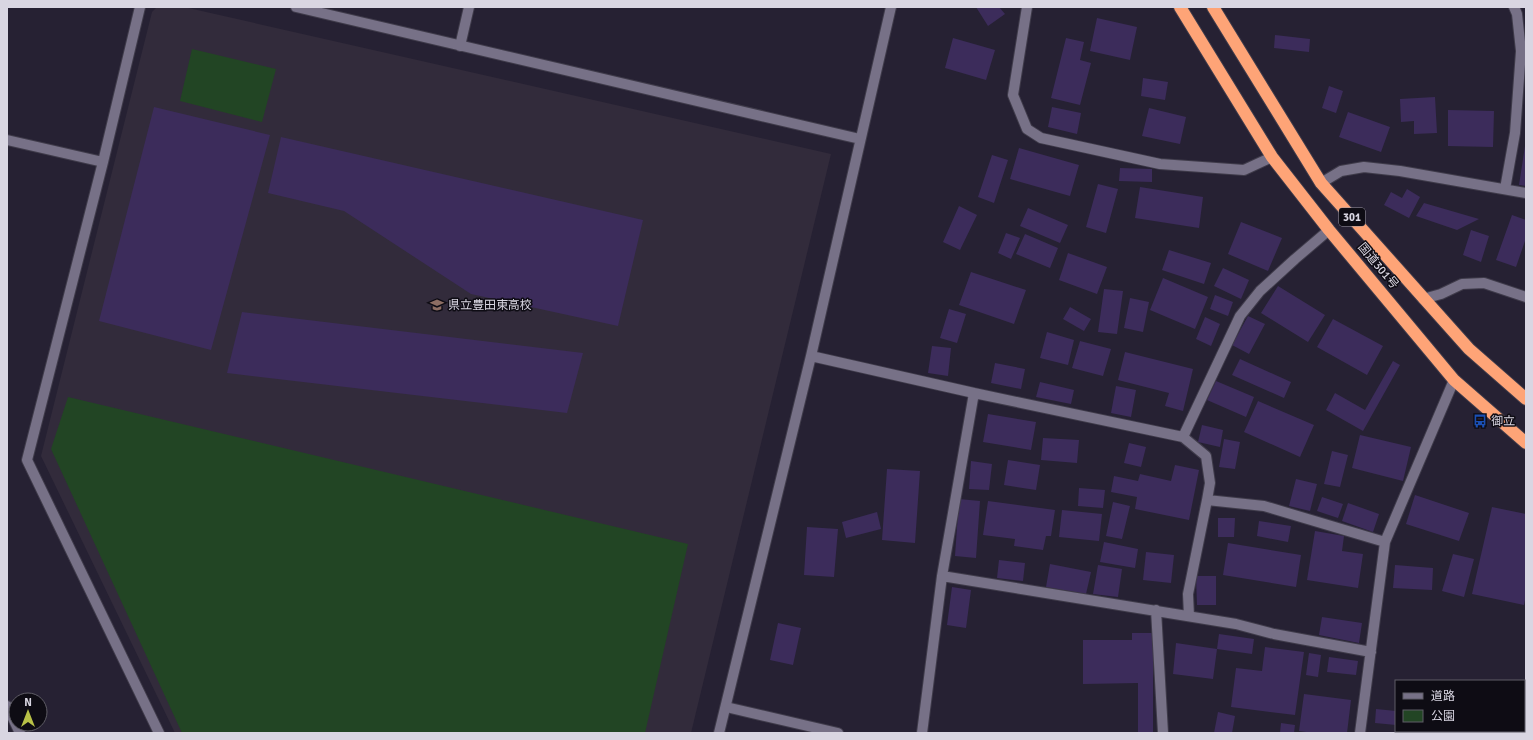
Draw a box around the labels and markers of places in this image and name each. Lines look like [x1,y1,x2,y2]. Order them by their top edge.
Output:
school or university icon: 県立豊田東高校 [429,297,445,313]
place label: 県立豊田東高校 [448,298,532,313]
bus stop icon: 御立 [1472,413,1488,429]
place label: 御立 [1491,414,1515,429]

